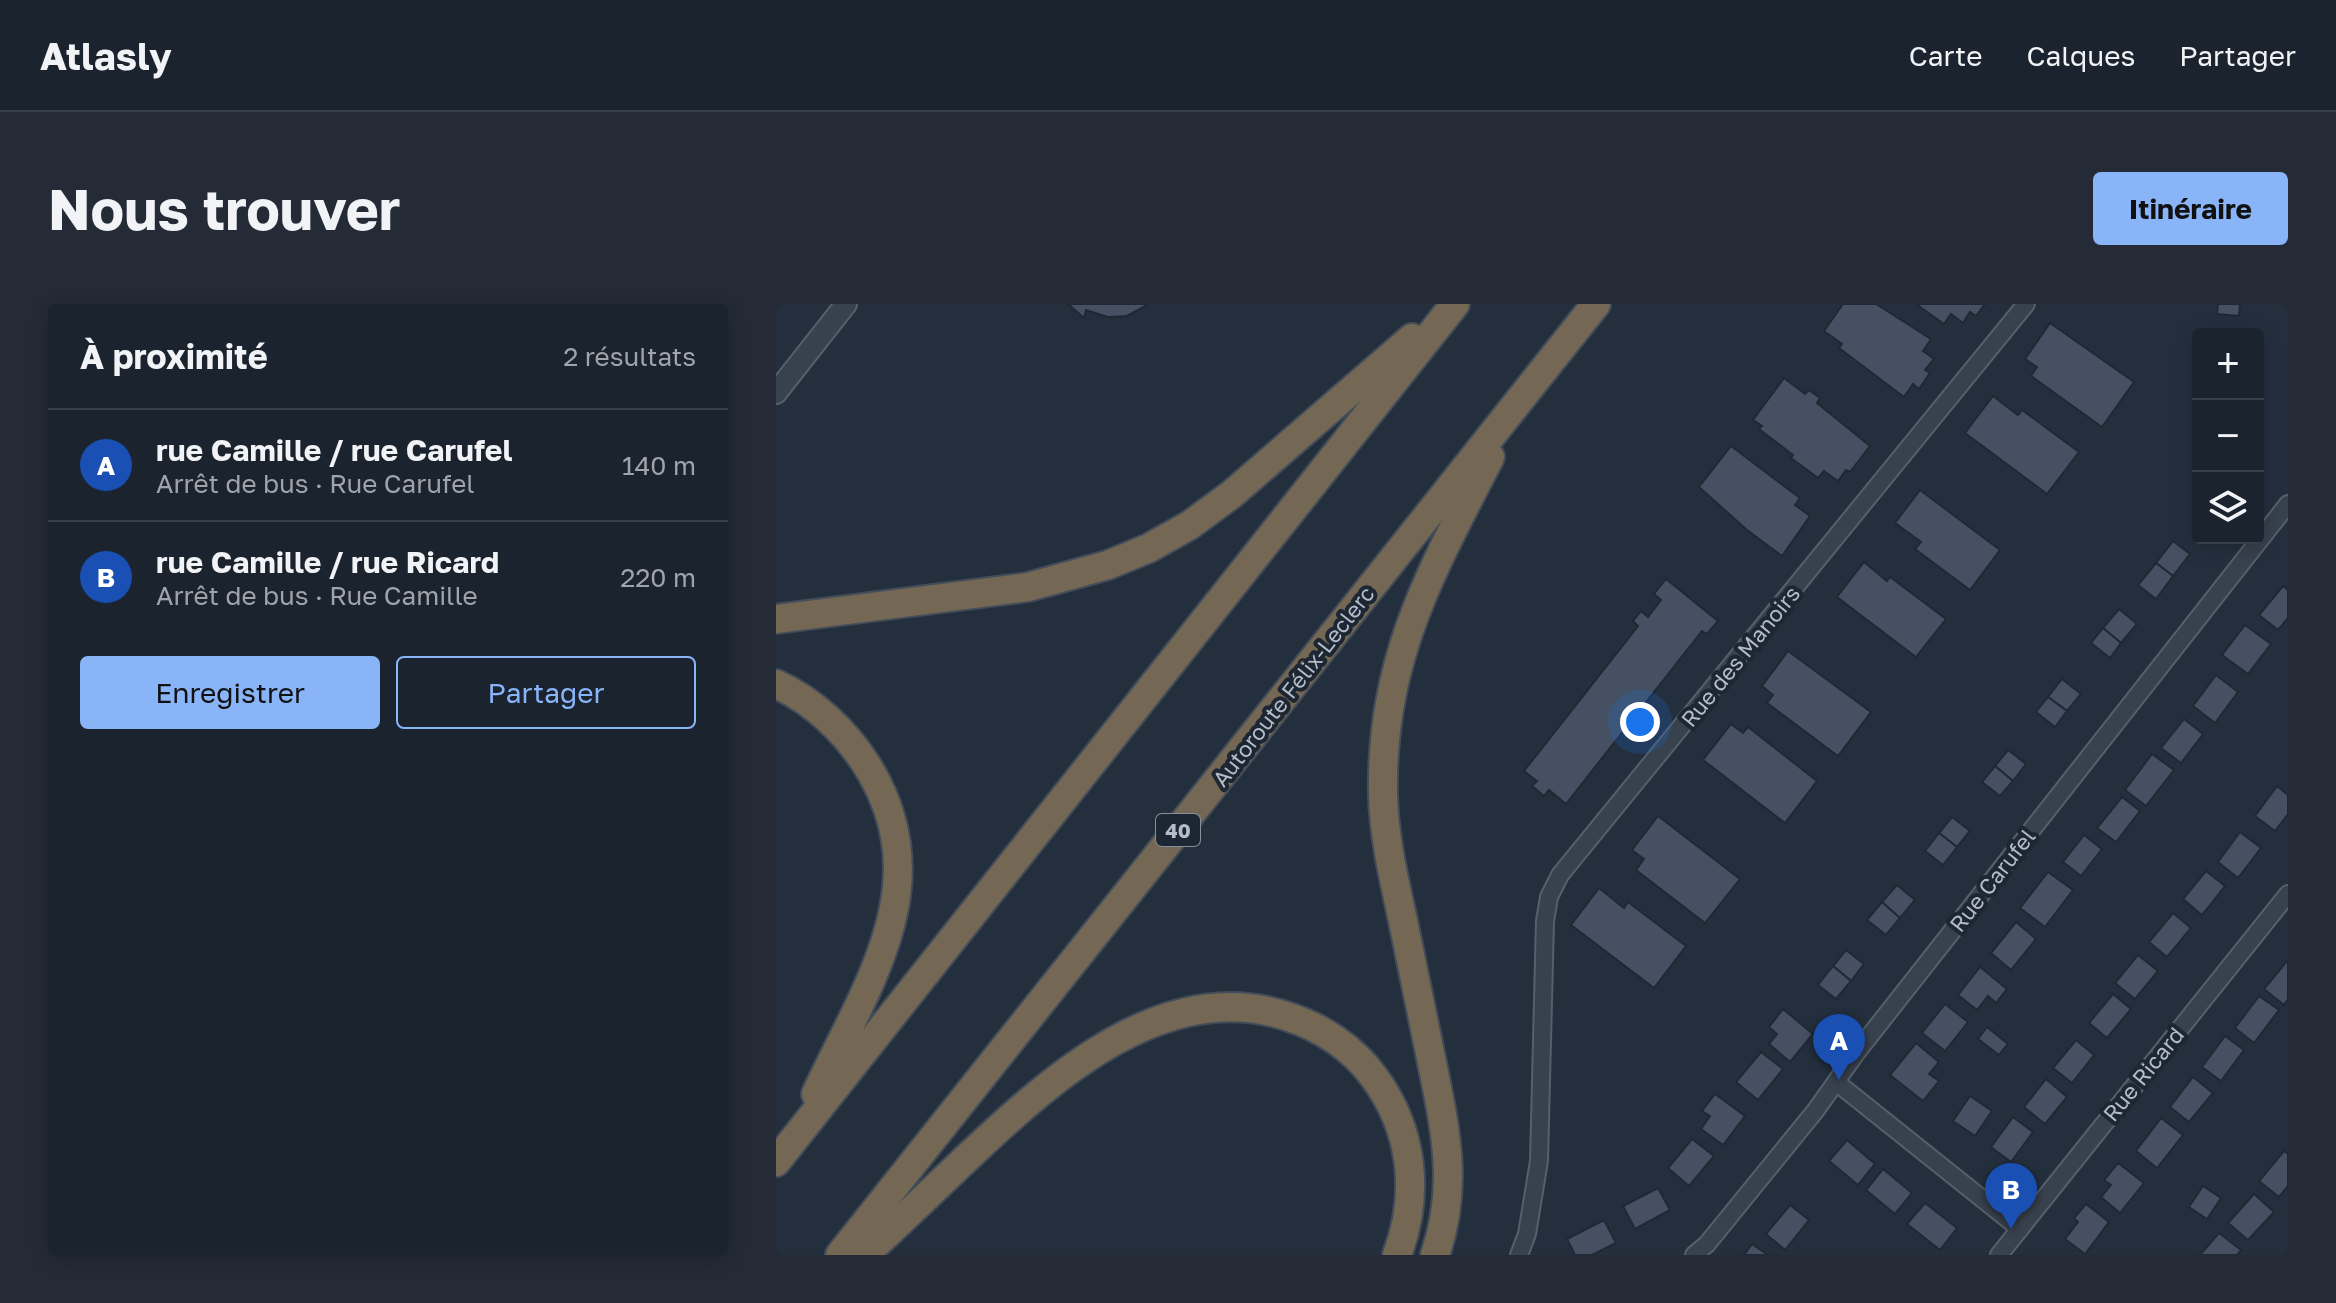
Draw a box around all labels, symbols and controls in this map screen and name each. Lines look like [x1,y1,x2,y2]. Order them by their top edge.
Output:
text: Atlasly [40,33,172,78]
text: Carte [1909,39,1982,72]
text: Calques [2026,39,2135,72]
text: Partager [2179,39,2296,72]
button: Itinéraire [2093,172,2288,245]
text: Nous trouver [48,175,401,242]
map controls [2192,328,2264,544]
button: + [2192,328,2264,400]
text: À proximité [80,336,268,376]
text: 2 résultats [563,341,696,372]
button: − [2192,400,2264,472]
text: rue Camille / rue Carufel [156,432,513,468]
text: A [97,450,115,481]
text: 140 m [622,450,696,481]
text: Arrêt de bus · Rue Carufel [156,468,475,499]
button: layers [2192,472,2264,544]
text: rue Camille / rue Ricard [156,544,499,580]
text: B [97,562,115,593]
text: 220 m [620,562,696,593]
text: Arrêt de bus · Rue Camille [156,580,478,611]
street label: Autoroute Félix-Leclerc [1206,580,1380,792]
street label: Rue des Manoirs [1675,580,1805,732]
button: Enregistrer [80,656,380,729]
button: Partager [396,656,696,729]
your location [1620,702,1660,742]
road number: 40 [1156,814,1200,846]
street label: Rue Carufel [1944,823,2040,937]
pin: A [1813,1014,1865,1080]
street label: Rue Ricard [2097,1021,2189,1127]
pin: B [1985,1163,2037,1229]

